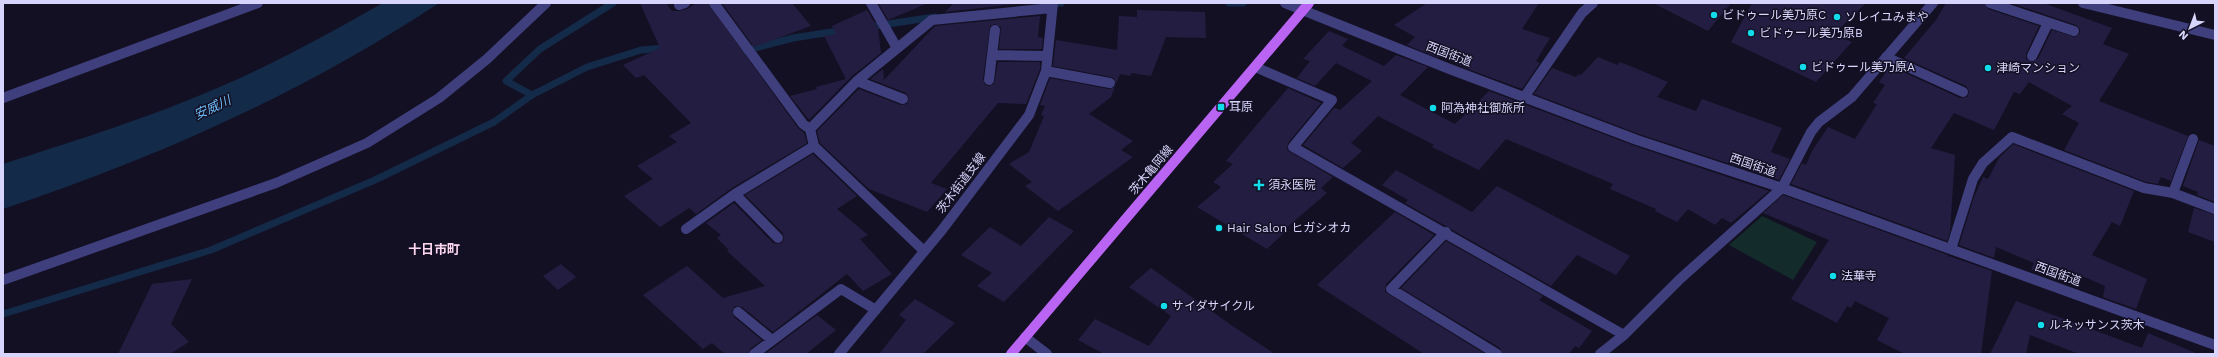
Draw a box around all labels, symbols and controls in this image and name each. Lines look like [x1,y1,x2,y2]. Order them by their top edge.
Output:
place label: ビドゥール美乃原C [1722,8,1826,22]
north arrow [2170,8,2210,48]
marker: ビドゥール美乃原C [1709,10,1719,20]
place label: ソレイユみまや [1845,10,1929,24]
marker: ソレイユみまや [1832,12,1842,22]
place label: ビドゥール美乃原B [1759,26,1863,40]
marker: ビドゥール美乃原B [1746,28,1756,38]
text: N [2176,28,2191,43]
street label: 西国街道 [1424,39,1474,69]
place label: ビドゥール美乃原A [1811,60,1915,74]
place label: 津崎マンション [1996,61,2080,75]
marker: ビドゥール美乃原A [1798,62,1808,72]
marker: 津崎マンション [1983,63,1993,73]
water label: 安威川 [191,92,235,122]
place label: 耳原 [1229,100,1253,114]
place label: 阿為神社御旅所 [1441,101,1525,115]
marker: 耳原 [1216,102,1226,112]
marker: 阿為神社御旅所 [1428,103,1438,113]
street label: 茨木亀岡線 [1126,143,1176,197]
street label: 茨木街道支線 [934,150,988,216]
street label: 西国街道 [1728,151,1778,179]
place label: 須永医院 [1268,178,1316,192]
marker: 須永医院 [1253,179,1265,191]
place label: Hair Salon ヒガシオカ [1227,221,1351,235]
marker: Hair Salon ヒガシオカ [1214,223,1224,233]
district label: 十日市町 [408,242,460,257]
street label: 西国街道 [2033,259,2083,289]
place label: 法華寺 [1841,269,1877,283]
marker: 法華寺 [1828,271,1838,281]
place label: サイダサイクル [1172,299,1255,313]
marker: サイダサイクル [1159,301,1169,311]
place label: ルネッサンス茨木 [2049,318,2145,332]
marker: ルネッサンス茨木 [2036,320,2046,330]

